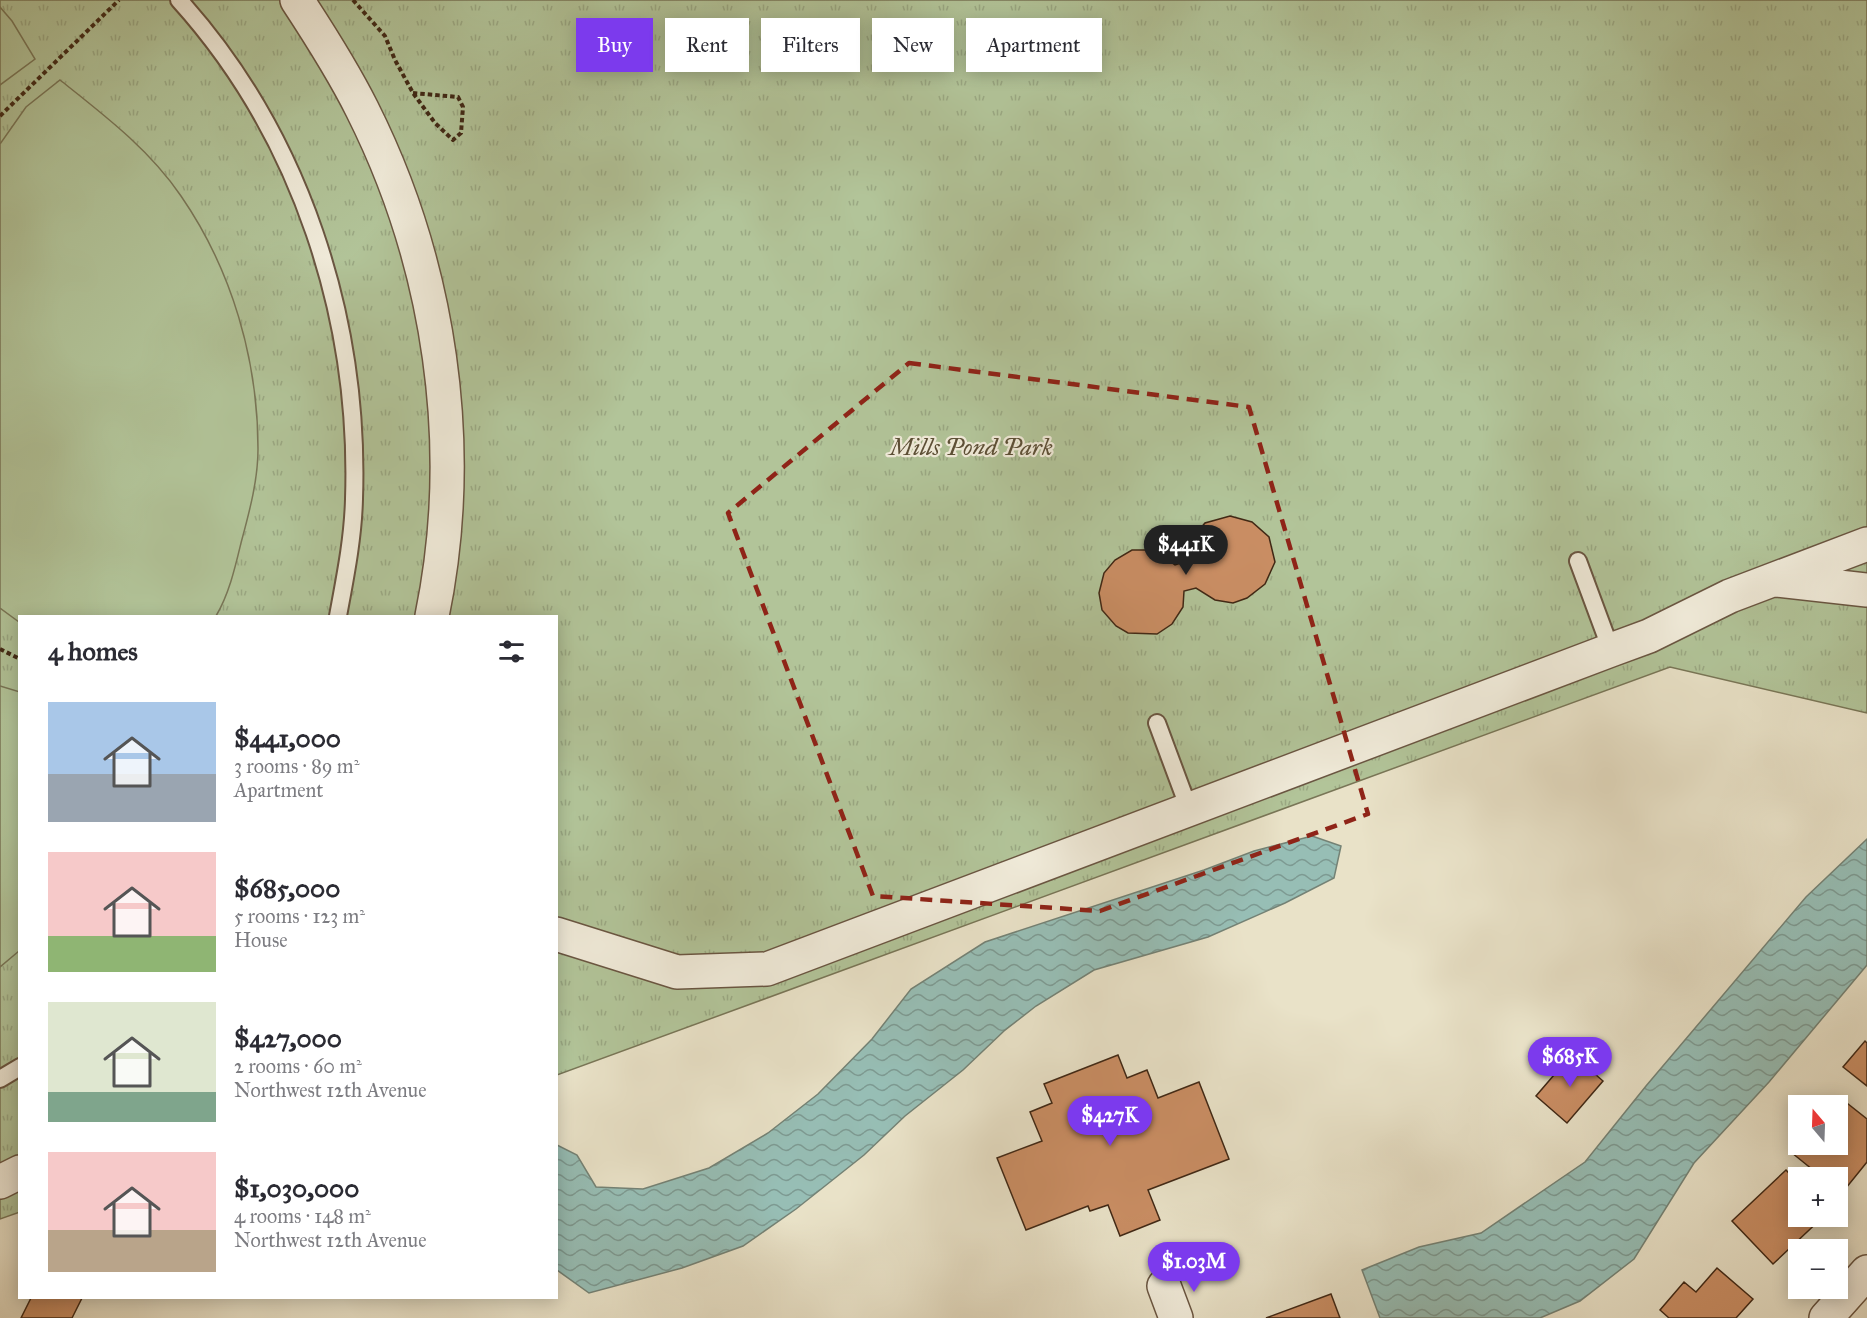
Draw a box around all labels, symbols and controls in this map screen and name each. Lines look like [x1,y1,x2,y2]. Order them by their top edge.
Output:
chip: Buy [576,18,653,72]
chip: Rent [665,18,749,72]
chip: Filters [761,18,860,72]
chip: New [872,18,954,72]
chip: Apartment [966,18,1102,72]
park label: Mills Pond Park [887,432,1053,462]
pin: $441K [1144,525,1228,576]
text: $441K [1158,532,1214,556]
text: 4 homes [48,635,138,667]
icon: filters [495,635,528,668]
text: $441,000 [234,722,341,754]
icon: home [96,726,168,798]
text: 3 rooms · 89 m² [234,754,359,778]
text: Apartment [234,778,323,802]
text: $685,000 [234,872,340,904]
icon: home [96,876,168,948]
text: 5 rooms · 123 m² [234,904,365,928]
text: House [234,928,288,952]
text: $427,000 [234,1022,342,1054]
icon: home [96,1026,168,1098]
pin: $685K [1528,1037,1612,1088]
text: $685K [1542,1044,1598,1068]
text: 2 rooms · 60 m² [234,1054,362,1078]
text: Northwest 12th Avenue [234,1078,427,1102]
north arrow [1788,1095,1848,1155]
map controls [1788,1095,1848,1299]
pin: $427K [1068,1096,1152,1147]
text: $427K [1081,1103,1139,1127]
button: + [1788,1167,1848,1227]
text: $1,030,000 [234,1172,359,1204]
icon: home [96,1176,168,1248]
text: 4 rooms · 148 m² [234,1204,371,1228]
text: Northwest 12th Avenue [234,1228,427,1252]
button: − [1788,1239,1848,1299]
pin: $1.03M [1145,1242,1243,1293]
text: $1.03M [1162,1249,1226,1273]

